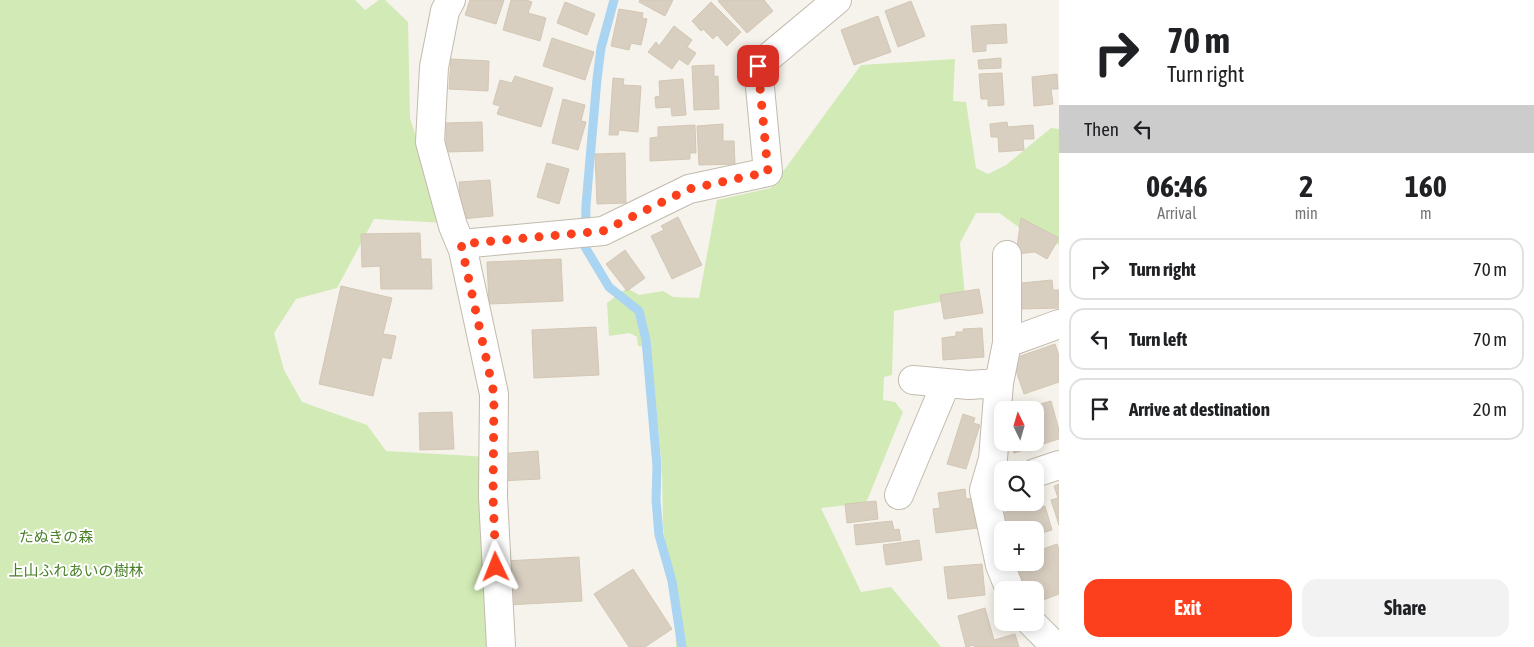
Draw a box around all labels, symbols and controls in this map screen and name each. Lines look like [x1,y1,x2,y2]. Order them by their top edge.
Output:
icon: right [1084,20,1149,85]
text: 70 m [1167,20,1230,60]
pin [737,45,779,87]
icon: arrive [744,52,772,80]
text: Turn right [1167,61,1244,87]
icon: left [1129,115,1157,143]
text: Then [1084,118,1119,140]
text: 06:46 [1146,169,1208,203]
text: 2 [1299,169,1313,203]
text: 160 [1405,169,1447,203]
text: Arrival [1157,204,1196,222]
text: min [1295,204,1318,222]
text: m [1420,204,1432,222]
icon: right [1086,255,1114,283]
text: Turn right [1129,258,1196,280]
text: 70 m [1473,258,1507,280]
icon: left [1086,325,1114,353]
text: Turn left [1129,328,1187,350]
text: 70 m [1473,328,1507,350]
icon: arrive [1086,395,1114,423]
text: Arrive at destination [1129,398,1270,420]
text: 20 m [1473,398,1507,420]
north arrow [994,401,1044,451]
map controls [994,401,1044,631]
button: search [994,461,1044,511]
button: + [994,521,1044,571]
park label: たぬきの森 [19,528,93,545]
position arrow [469,540,521,592]
park label: 上山ふれあいの樹林 [8,562,144,579]
button: Exit [1084,579,1292,637]
button: Share [1302,579,1509,637]
button: − [994,581,1044,631]

